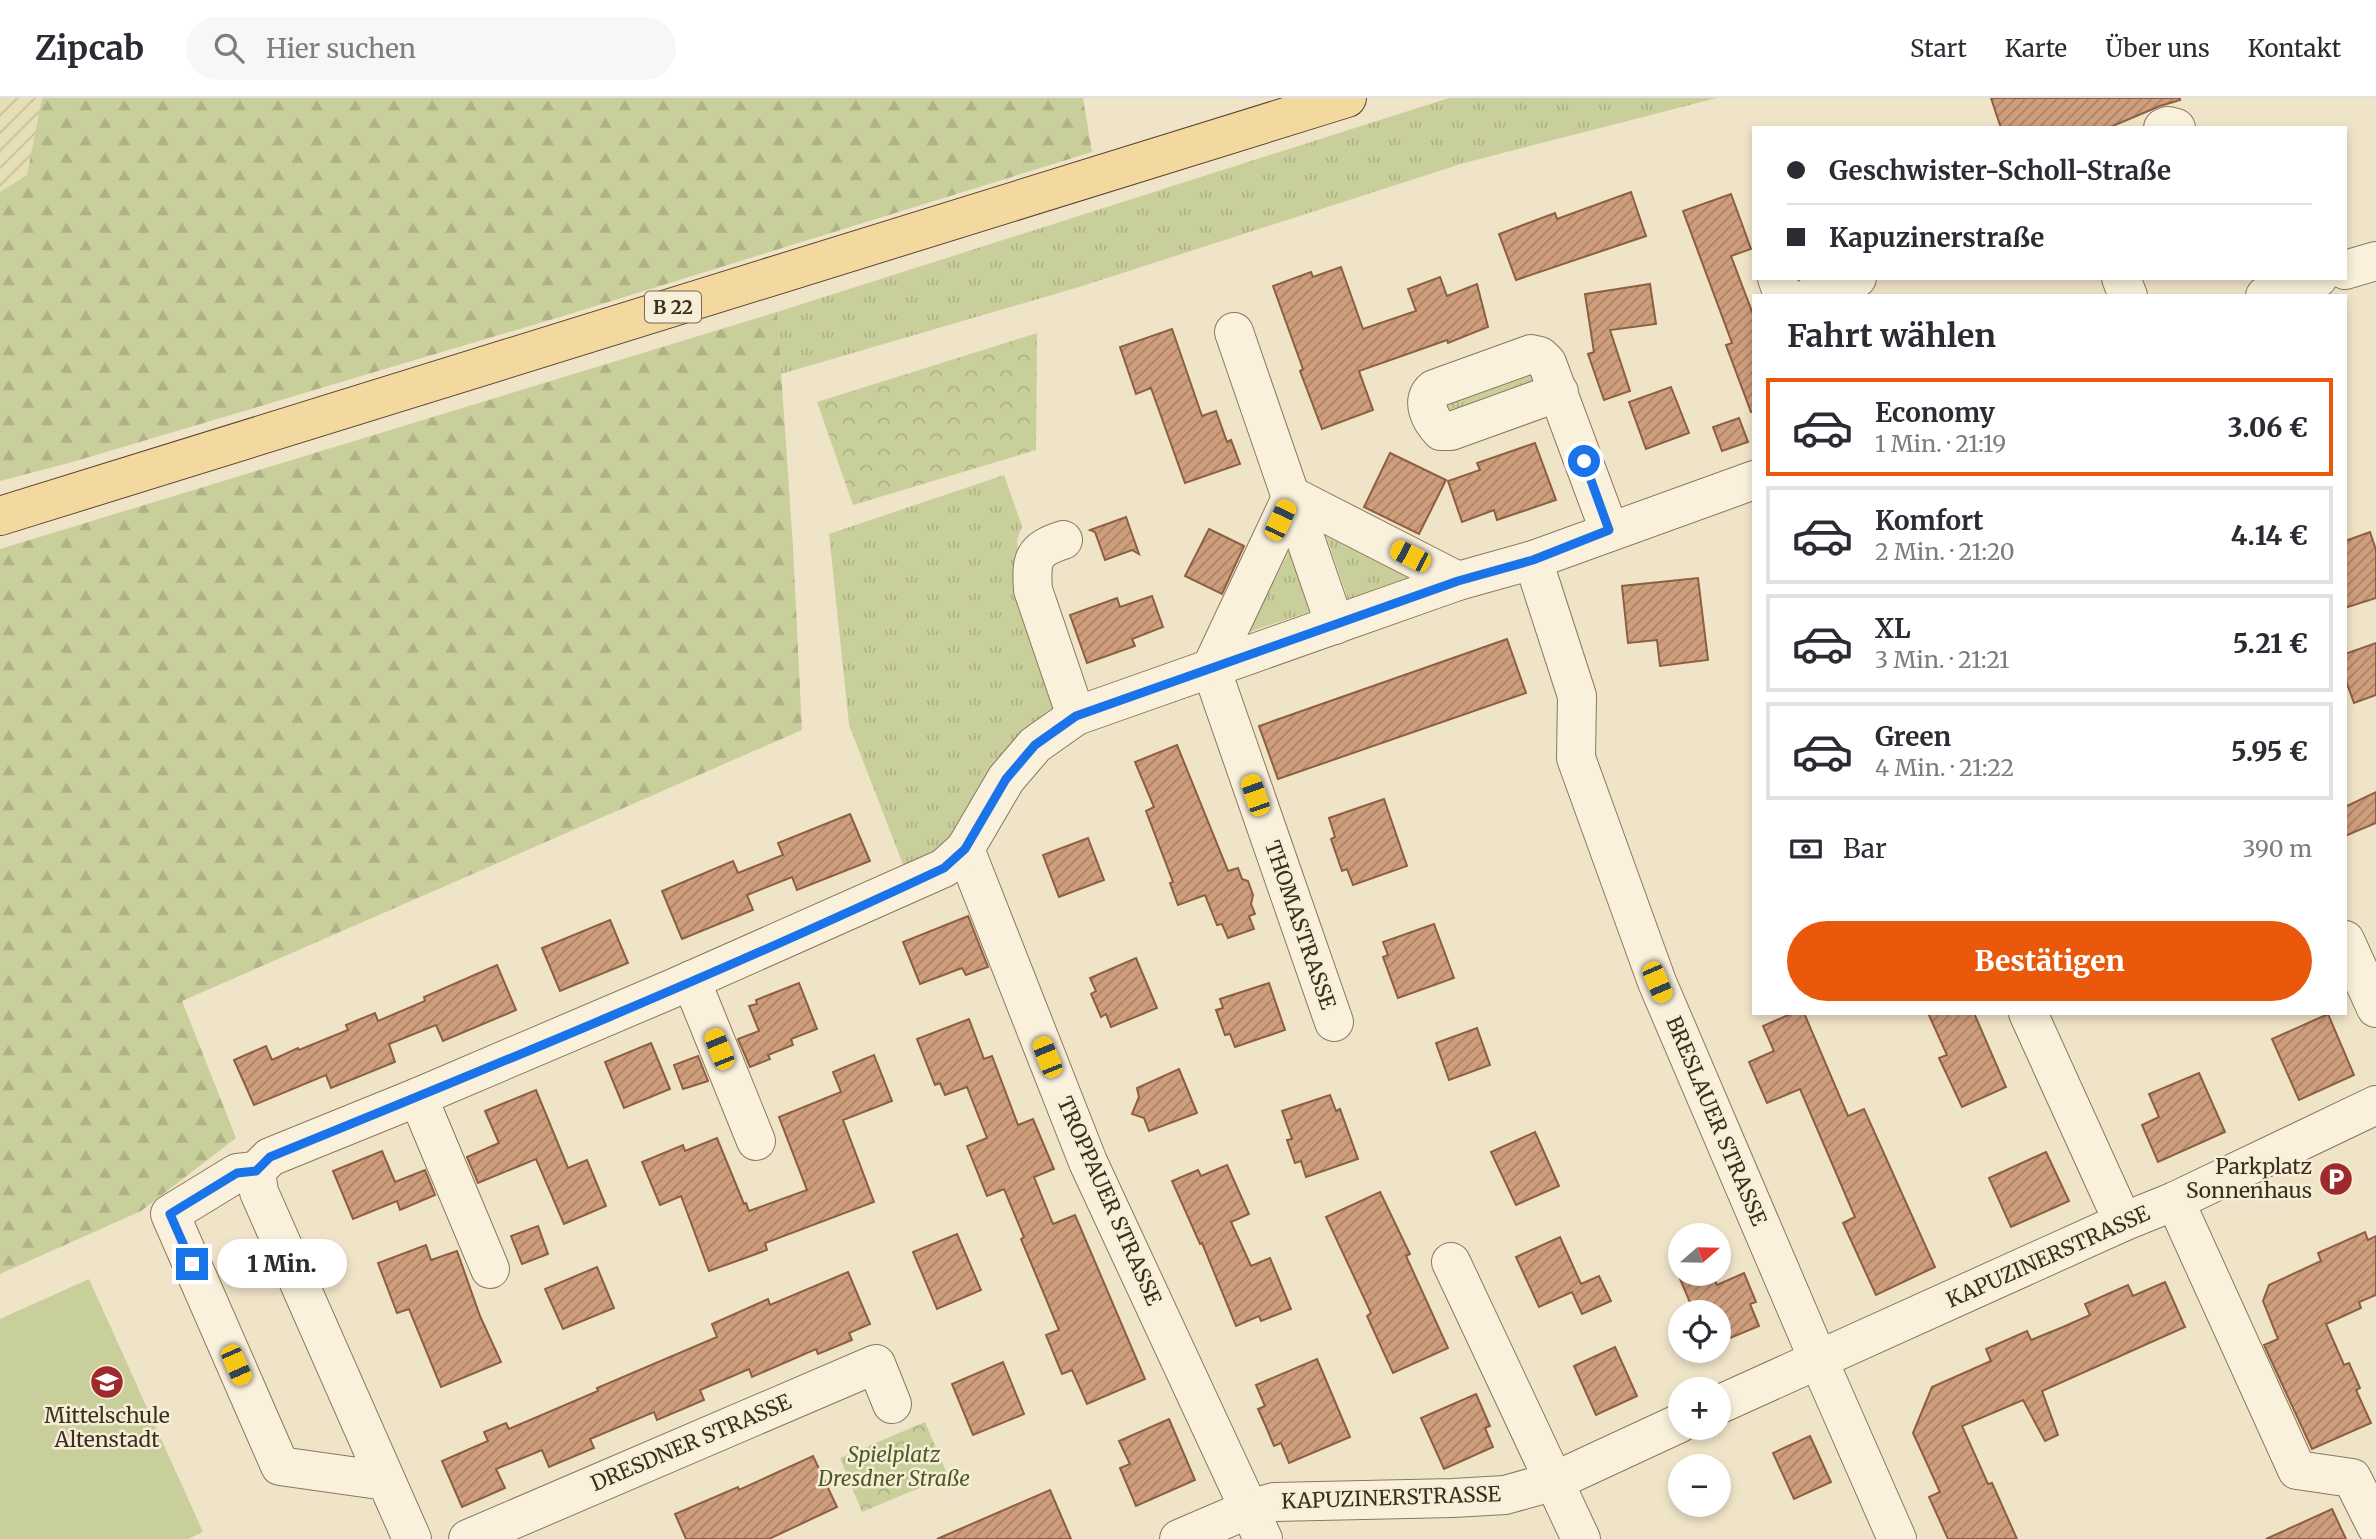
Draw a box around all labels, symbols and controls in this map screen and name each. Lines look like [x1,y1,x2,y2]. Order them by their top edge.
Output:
search box [186,17,676,80]
text: Zipcab [35,28,144,69]
icon: search [210,29,248,67]
text: Hier suchen [266,32,416,65]
text: Start [1910,33,1967,64]
text: Karte [2005,33,2067,64]
text: Über uns [2105,33,2210,64]
text: Kontakt [2248,33,2341,64]
text: Geschwister-Scholl-Straße [1829,154,2171,187]
text: Kapuzinerstraße [1829,221,2044,254]
road number: B 22 [645,292,701,322]
text: Fahrt wählen [1787,316,1996,356]
icon: car [1791,396,1854,459]
text: Economy [1875,396,1995,429]
text: 3.06 € [2228,411,2308,444]
text: 1 Min. · 21:19 [1875,429,2006,458]
route start [1568,445,1600,477]
car [1262,497,1299,543]
icon: car [1791,504,1854,567]
text: Komfort [1875,504,1984,537]
text: 4.14 € [2231,519,2308,552]
car [1387,537,1434,575]
text: 2 Min. · 21:20 [1875,537,2015,566]
icon: car [1791,612,1854,675]
text: XL [1875,612,1911,645]
text: 5.21 € [2233,627,2308,660]
text: 3 Min. · 21:21 [1875,645,2010,674]
icon: car [1791,720,1854,783]
text: Green [1875,720,1951,753]
text: 5.95 € [2231,735,2308,768]
text: 4 Min. · 21:22 [1875,753,2014,782]
car [1239,772,1272,818]
icon: cash [1787,830,1825,868]
text: Bar [1843,832,1887,865]
text: 390 m [2242,834,2312,863]
street label: THOMASTRASSE [1259,837,1342,1013]
button: Bestätigen [1787,921,2312,1001]
car [1640,959,1675,1005]
street label: BRESLAUER STRASSE [1660,1012,1773,1230]
car [702,1026,737,1072]
car [1030,1034,1065,1080]
street label: TROPPAUER STRASSE [1051,1092,1168,1310]
place label: Parkplatz Sonnenhaus [2186,1153,2312,1204]
parking icon: Parkplatz Sonnenhaus [2317,1160,2355,1198]
street label: KAPUZINERSTRASSE [1942,1199,2154,1314]
north arrow [1668,1223,1731,1286]
map controls [1668,1223,1731,1517]
callout: 1 Min. [216,1240,346,1288]
route end [176,1248,208,1280]
text: 1 Min. [247,1249,317,1278]
button: locate [1668,1300,1731,1363]
car [218,1342,255,1388]
school or university icon: Mittelschule Altenstadt [88,1363,126,1401]
button: + [1668,1377,1731,1440]
street label: DRESDNER STRASSE [587,1388,796,1497]
place label: Mittelschule Altenstadt [44,1402,170,1453]
park label: Spielplatz Dresdner Straße [817,1441,970,1492]
button: − [1668,1454,1731,1517]
street label: KAPUZINERSTRASSE [1281,1480,1502,1515]

